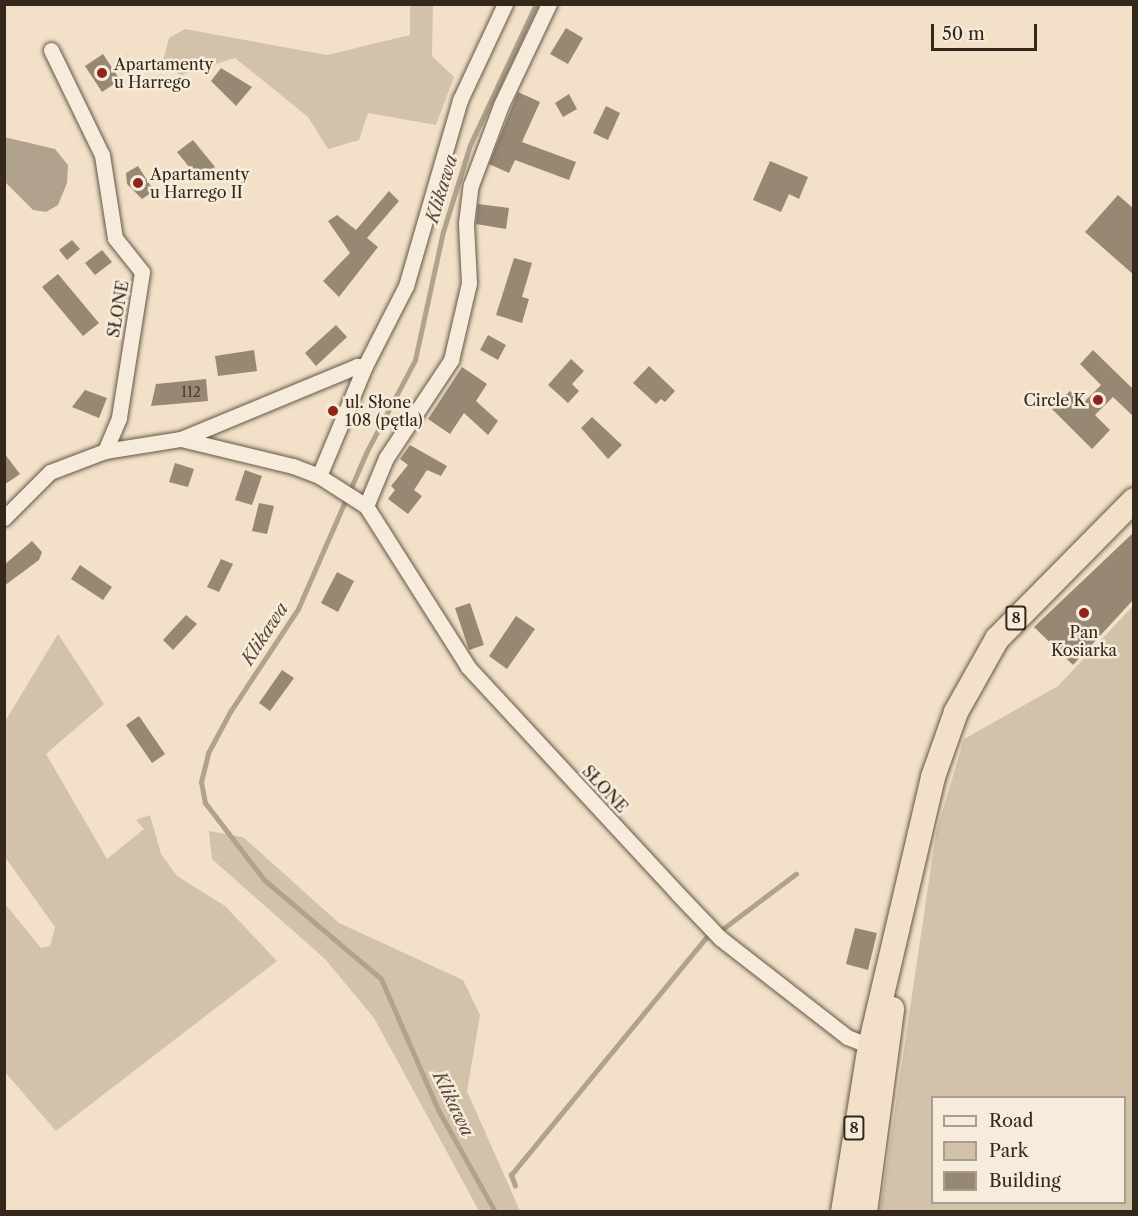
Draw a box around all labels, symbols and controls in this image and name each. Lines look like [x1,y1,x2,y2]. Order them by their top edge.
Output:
scale bar [934,12,1040,50]
text: 50 m [942,23,985,45]
place label: Apartamenty u Harrego [114,54,213,92]
marker: Apartamenty u Harrego [95,66,109,80]
water label: Klikawa [421,152,463,226]
place label: Apartamenty u Harrego II [150,164,249,202]
marker: Apartamenty u Harrego II [131,176,145,190]
street label: SŁONE [104,279,132,339]
house number: 112 [181,384,201,400]
place label: Circle K [1023,390,1086,410]
place label: ul. Słone 108 (pętla) [345,392,423,430]
marker: Circle K [1091,393,1105,407]
marker: ul. Słone 108 (pętla) [326,404,340,418]
water label: Klikawa [237,599,293,669]
road number: 8 [1004,606,1028,630]
marker: Pan Kosiarka [1077,606,1091,620]
place label: Pan Kosiarka [1051,622,1117,660]
street label: SŁONE [578,761,632,817]
water label: Klikawa [428,1068,478,1140]
legend [931,1096,1126,1204]
text: Road [989,1110,1034,1132]
road number: 8 [842,1116,866,1140]
text: Park [989,1140,1028,1162]
text: Building [989,1170,1061,1192]

